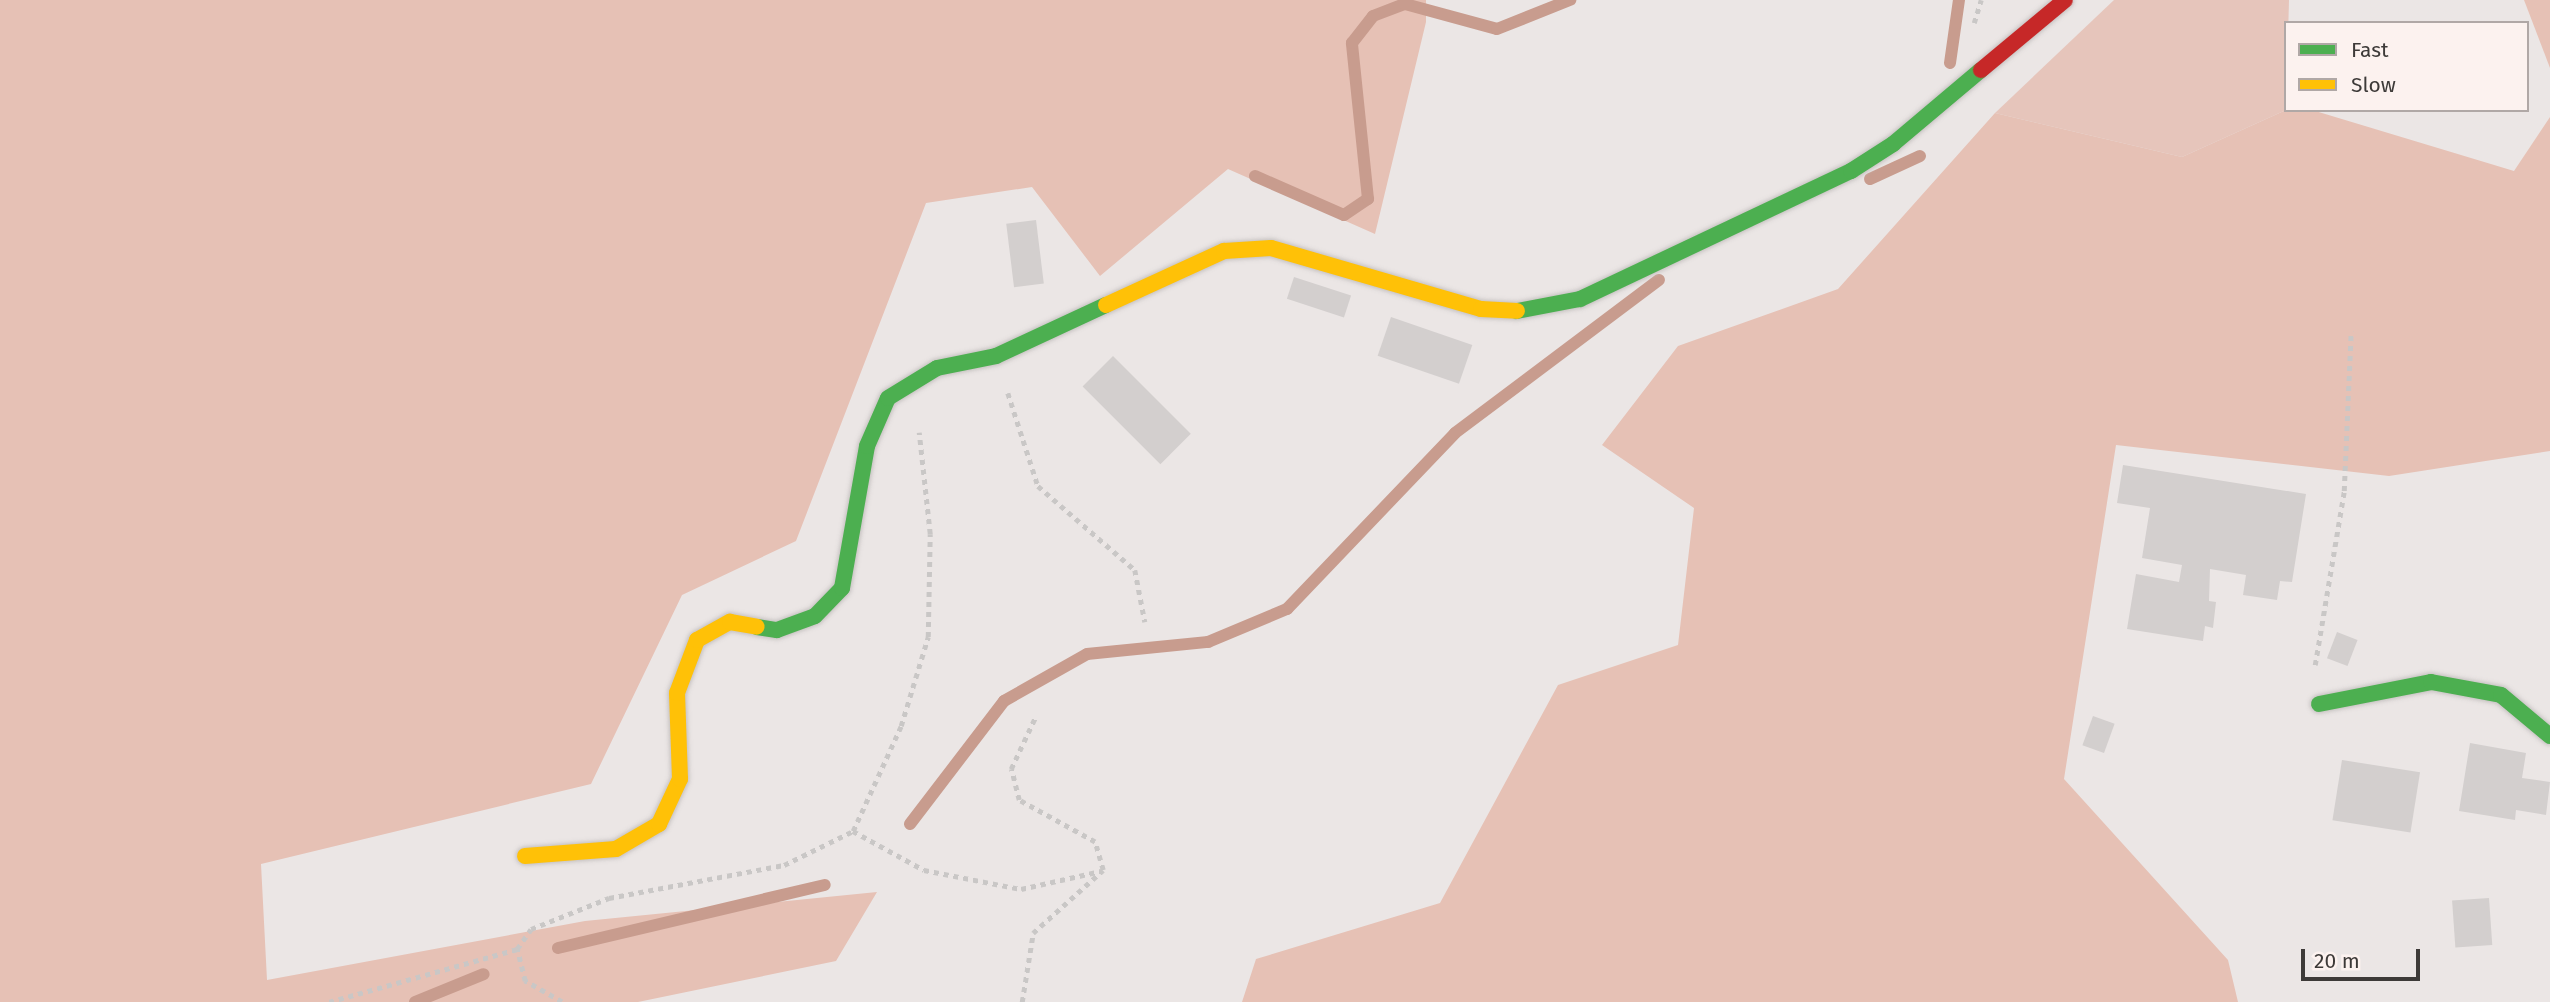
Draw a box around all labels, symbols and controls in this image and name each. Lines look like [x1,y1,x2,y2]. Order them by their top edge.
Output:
legend [2284,21,2529,112]
text: Fast [2351,37,2389,63]
text: Slow [2351,72,2396,98]
scale bar [2305,936,2424,980]
text: 20 m [2314,948,2360,974]

